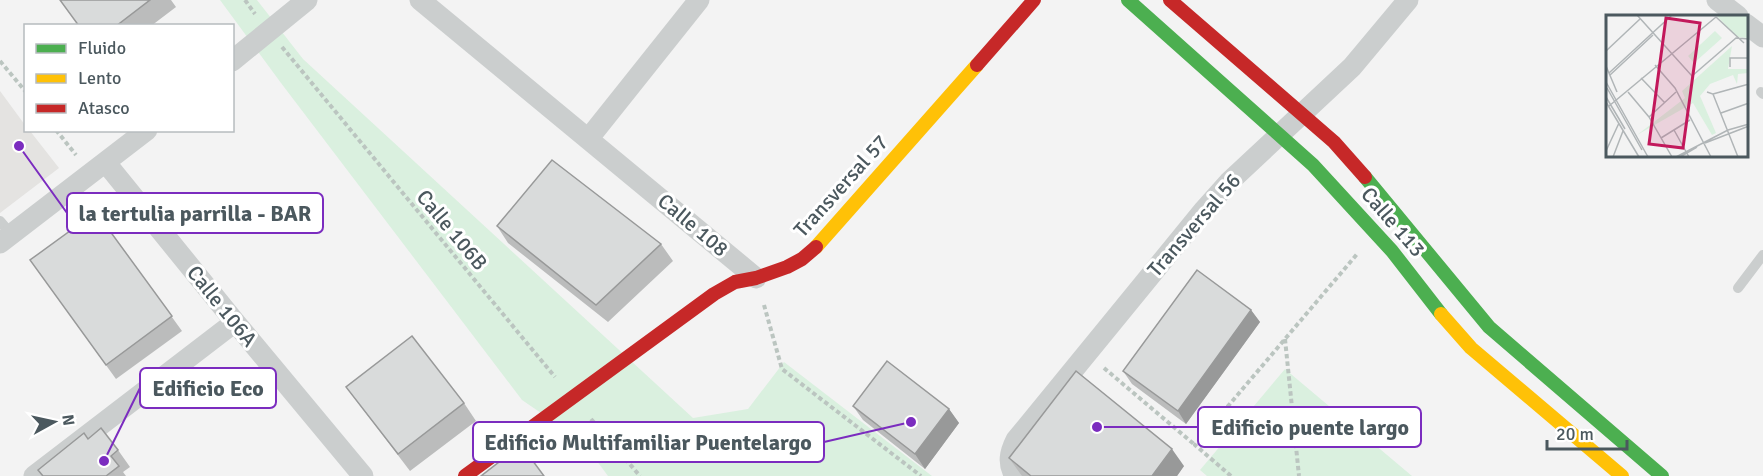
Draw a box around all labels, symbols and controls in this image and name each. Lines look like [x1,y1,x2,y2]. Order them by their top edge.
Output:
inset map [1606,15,1748,158]
legend [24,24,234,132]
text: Fluido [78,37,126,59]
text: Lento [78,67,121,89]
text: Atasco [78,97,130,119]
street label: Transversal 57 [788,129,894,243]
street label: Transversal 56 [1142,168,1246,282]
street label: Calle 113 [1356,182,1430,262]
street label: Calle 106B [411,185,493,275]
street label: Calle 108 [652,188,734,262]
callout: la tertulia parrilla - BAR [67,193,323,233]
text: la tertulia parrilla - BAR [79,200,312,227]
street label: Calle 106A [181,260,263,352]
callout: Edificio Eco [140,368,276,408]
text: Edificio Eco [152,375,264,402]
north arrow [24,392,84,452]
callout: Edificio puente largo [1198,407,1421,447]
text: N [57,413,79,427]
scale bar [1547,413,1626,451]
text: Edificio puente largo [1211,414,1409,441]
callout: Edificio Multifamiliar Puentelargo [473,422,824,462]
text: 20 m [1556,423,1594,445]
text: Edificio Multifamiliar Puentelargo [484,429,812,456]

